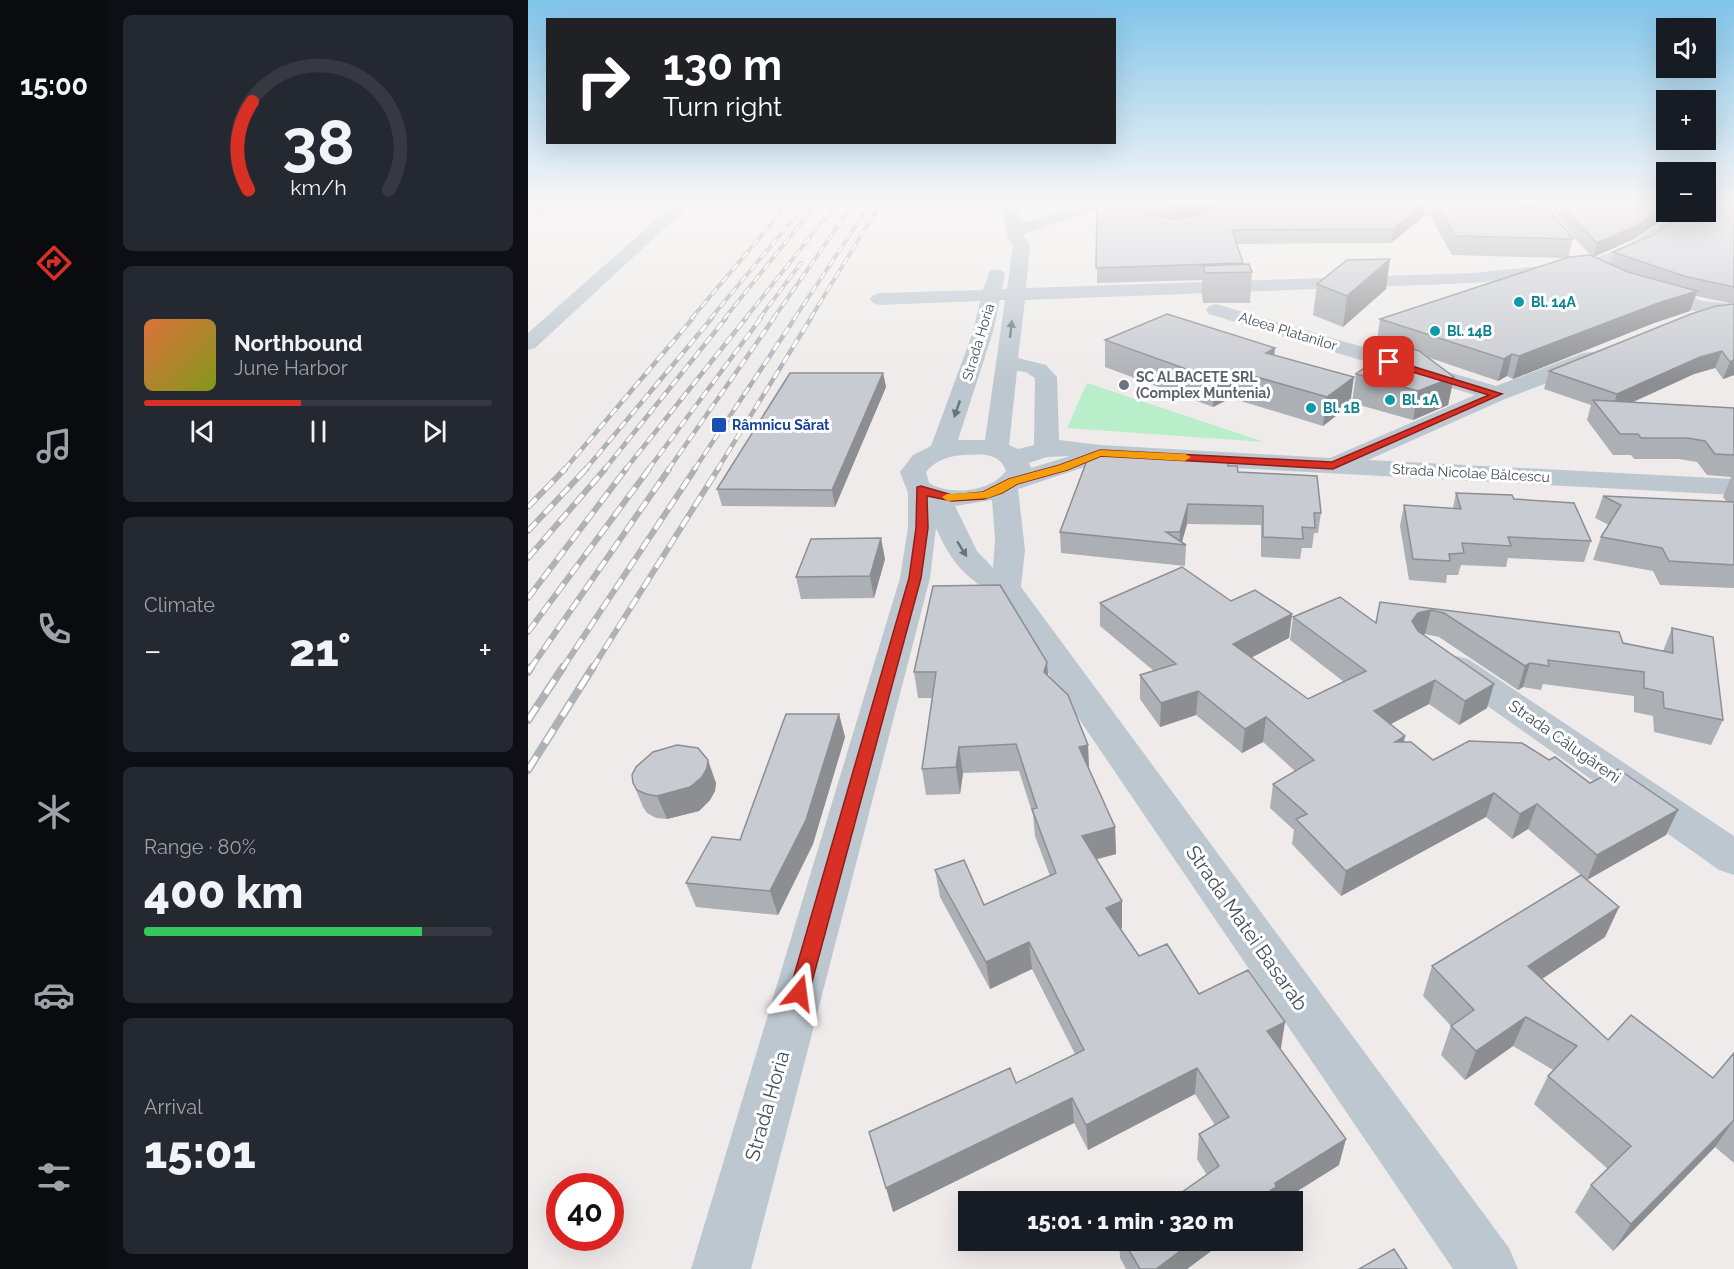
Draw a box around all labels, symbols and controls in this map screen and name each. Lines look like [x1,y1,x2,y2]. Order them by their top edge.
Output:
map controls [1656,18,1716,222]
button: sound [1656,18,1716,78]
text: 130 m [663,41,782,90]
icon: right [564,42,642,120]
text: 15:00 [20,70,88,101]
button: + [1656,90,1716,150]
text: Turn right [663,91,782,122]
text: 38 [282,105,354,179]
button: − [1656,162,1716,222]
text: km/h [290,175,346,200]
icon: directions [33,242,75,284]
place label: Bl. 14A [1531,294,1576,310]
marker: Bl. 14A [1512,295,1526,309]
street label: Strada Horia [959,302,997,382]
street label: Aleea Platanilor [1237,308,1339,354]
one-way arrow [1006,319,1016,338]
place label: Bl. 14B [1447,323,1492,339]
marker: Bl. 14B [1428,324,1442,338]
text: Northbound [234,330,363,356]
pin [1363,336,1414,387]
icon: arrive [1372,345,1405,378]
text: June Harbor [234,356,348,380]
place label: SC ALBACETE SRL (Complex Muntenia) [1136,369,1271,401]
marker: SC ALBACETE SRL (Complex Muntenia) [1117,378,1131,392]
place label: Bl. 1A [1402,392,1439,408]
marker: Bl. 1A [1383,393,1397,407]
one-way arrow [951,400,961,418]
place label: Bl. 1B [1323,400,1360,416]
marker: Bl. 1B [1304,401,1318,415]
icon: previous [186,415,219,448]
icon: pause [302,415,335,448]
icon: next [418,415,451,448]
marker: Râmnicu Sărat [710,416,728,434]
place label: Râmnicu Sărat [732,417,830,433]
icon: music [33,425,75,467]
street label: Strada Nicolae Bălcescu [1392,461,1550,485]
one-way arrow [956,541,967,557]
text: Climate [144,593,215,617]
icon: phone [33,608,75,650]
text: 21° [289,624,351,677]
text: − [144,631,162,670]
text: + [478,631,492,670]
street label: Strada Călugăreni [1505,696,1624,787]
icon: climate [33,791,75,833]
text: Range · 80% [144,835,256,859]
street label: Strada Matei Basarab [1181,841,1313,1015]
text: 400 km [144,866,303,919]
position arrow [767,961,831,1025]
icon: car [33,974,75,1016]
street label: Strada Horia [740,1048,794,1164]
text: Arrival [144,1095,203,1119]
text: 15:01 [144,1126,256,1179]
icon: filters [33,1156,75,1198]
speed limit sign: 40 [546,1173,624,1251]
text: 15:01 · 1 min · 320 m [1027,1208,1234,1234]

